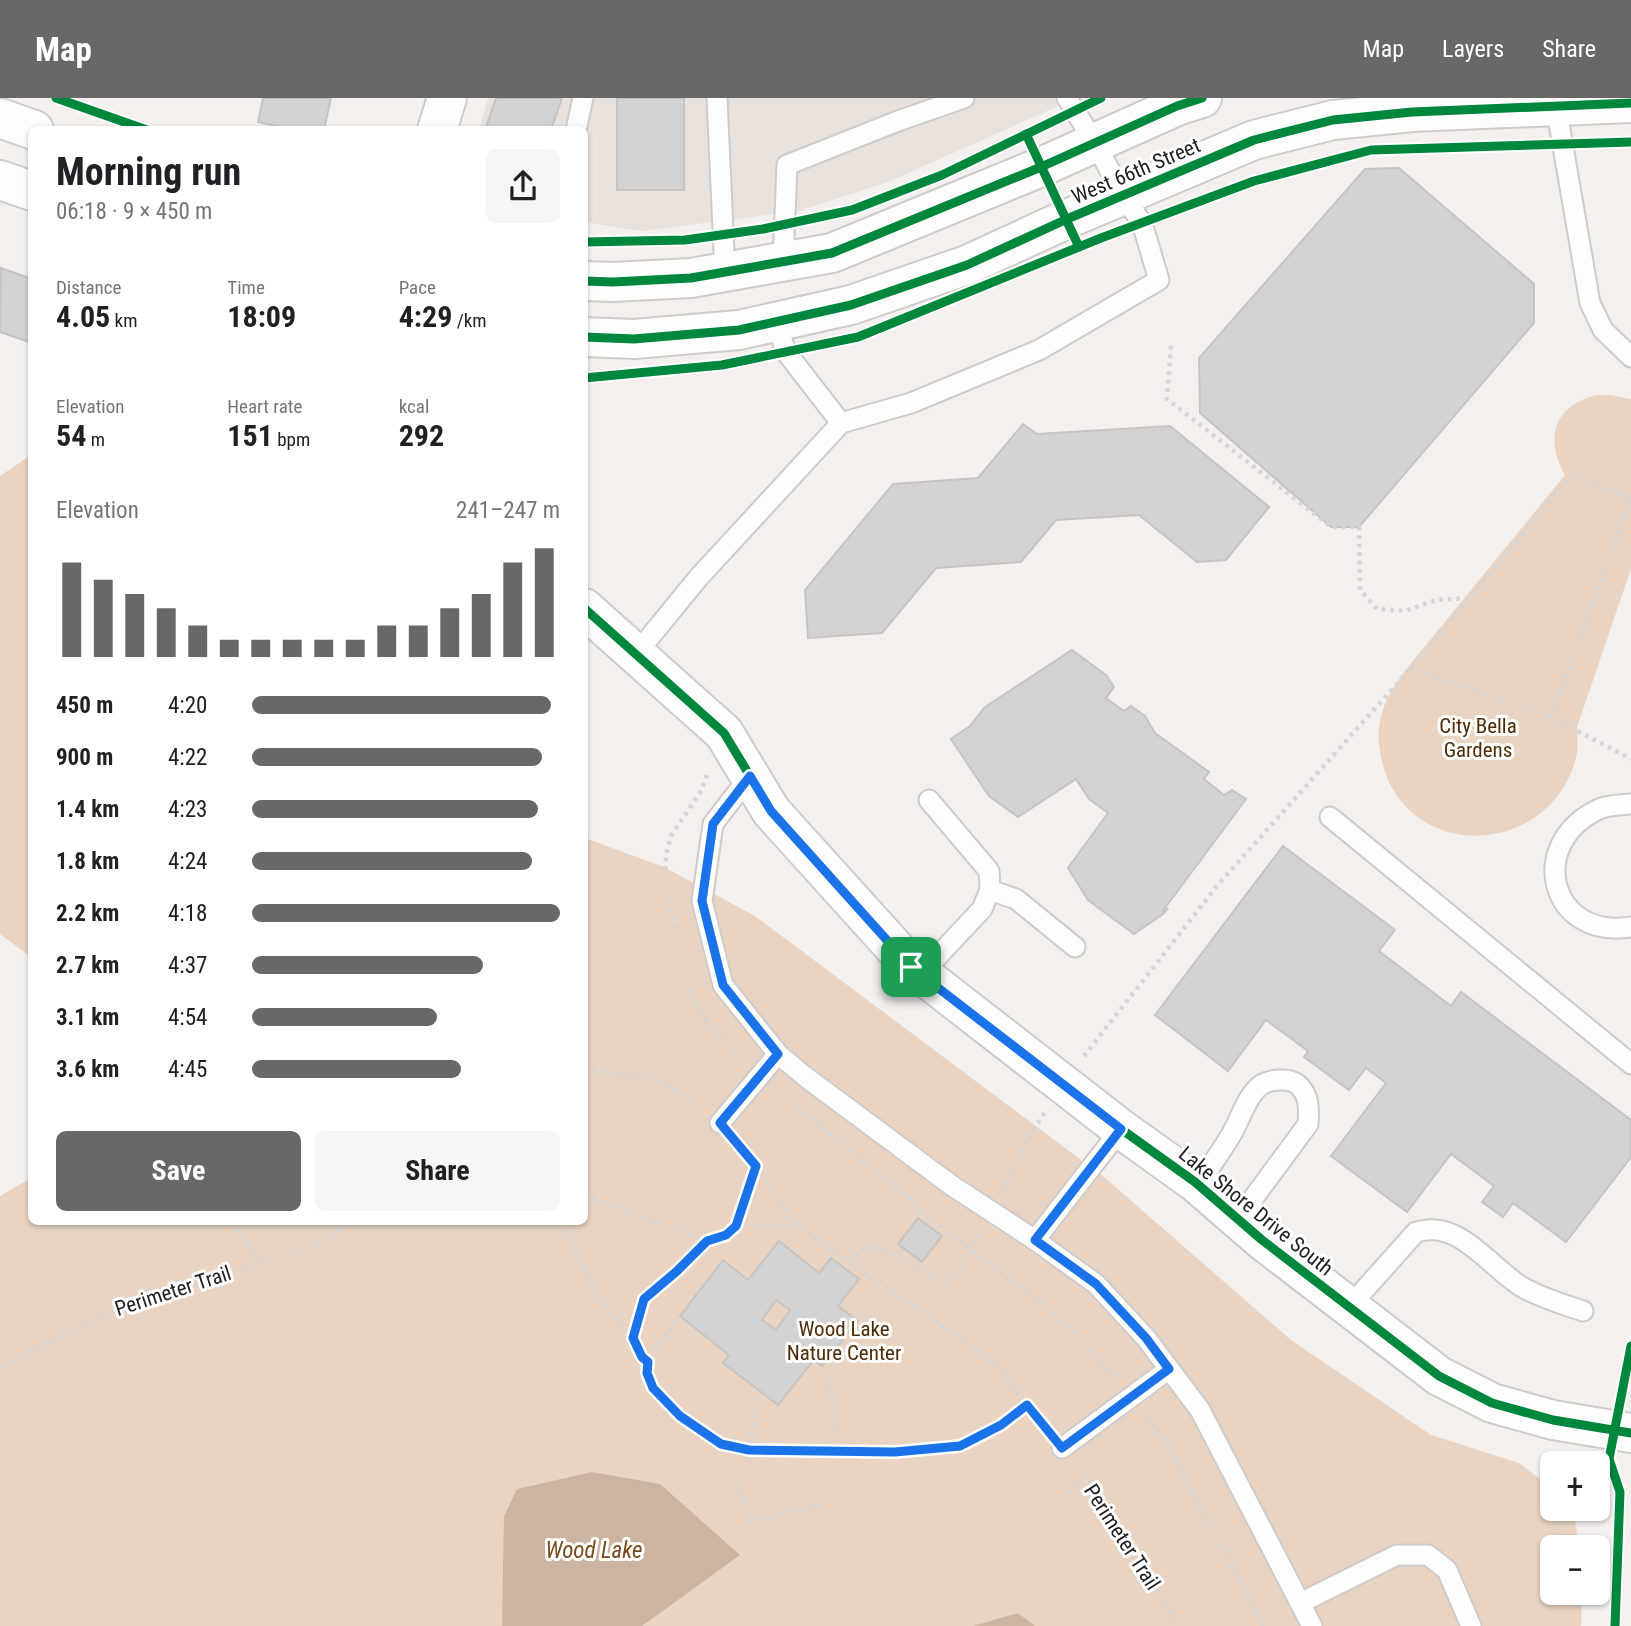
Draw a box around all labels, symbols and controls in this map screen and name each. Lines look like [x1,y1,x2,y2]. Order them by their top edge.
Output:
text: Map [35,30,92,69]
text: Map [1363,35,1404,63]
text: Layers [1442,35,1504,63]
text: Share [1542,35,1596,63]
street label: West 66th Street [1068,133,1204,209]
button: share [486,149,560,223]
text: Morning run [56,150,241,194]
text: 06:18 · 9 × 450 m [56,198,212,225]
text: Distance [56,276,121,299]
text: Time [227,276,265,299]
text: Pace [399,276,436,299]
text: 4.05 [56,299,110,334]
text: 18:09 [227,299,296,334]
text: 4:29 [399,299,452,334]
text: km [110,309,137,332]
text: /km [452,309,487,332]
text: Elevation [56,395,124,418]
text: Heart rate [227,395,302,418]
text: kcal [399,395,429,418]
text: 54 [56,418,86,453]
text: 151 [227,418,273,453]
text: 292 [399,418,444,453]
text: m [86,428,105,451]
text: bpm [273,428,310,451]
text: Elevation [56,497,139,524]
text: 241–247 m [456,497,560,524]
text: 450 m [56,692,113,719]
text: 4:20 [168,692,207,719]
park label: City Bella Gardens [1439,714,1517,762]
text: 900 m [56,744,113,771]
text: 4:22 [168,744,207,771]
text: 1.4 km [56,796,119,823]
text: 4:23 [168,796,207,823]
text: 1.8 km [56,848,119,875]
text: 4:24 [168,848,207,875]
text: 2.2 km [56,900,119,927]
text: 4:18 [168,900,207,927]
pin [881,937,941,997]
icon: arrive [892,948,930,986]
text: 2.7 km [56,952,119,979]
text: 4:37 [168,952,207,979]
text: 3.1 km [56,1004,119,1031]
text: 4:54 [168,1004,207,1031]
text: 3.6 km [56,1056,119,1083]
text: 4:45 [168,1056,207,1083]
button: Save [56,1131,301,1211]
button: Share [315,1131,560,1211]
street label: Lake Shore Drive South [1174,1142,1338,1280]
street label: Perimeter Trail [112,1261,234,1321]
park label: Wood Lake Nature Center [787,1317,901,1365]
map controls [1540,1451,1610,1605]
button: + [1540,1451,1610,1521]
street label: Perimeter Trail [1079,1480,1165,1594]
button: − [1540,1535,1610,1605]
water label: Wood Lake [546,1537,642,1564]

